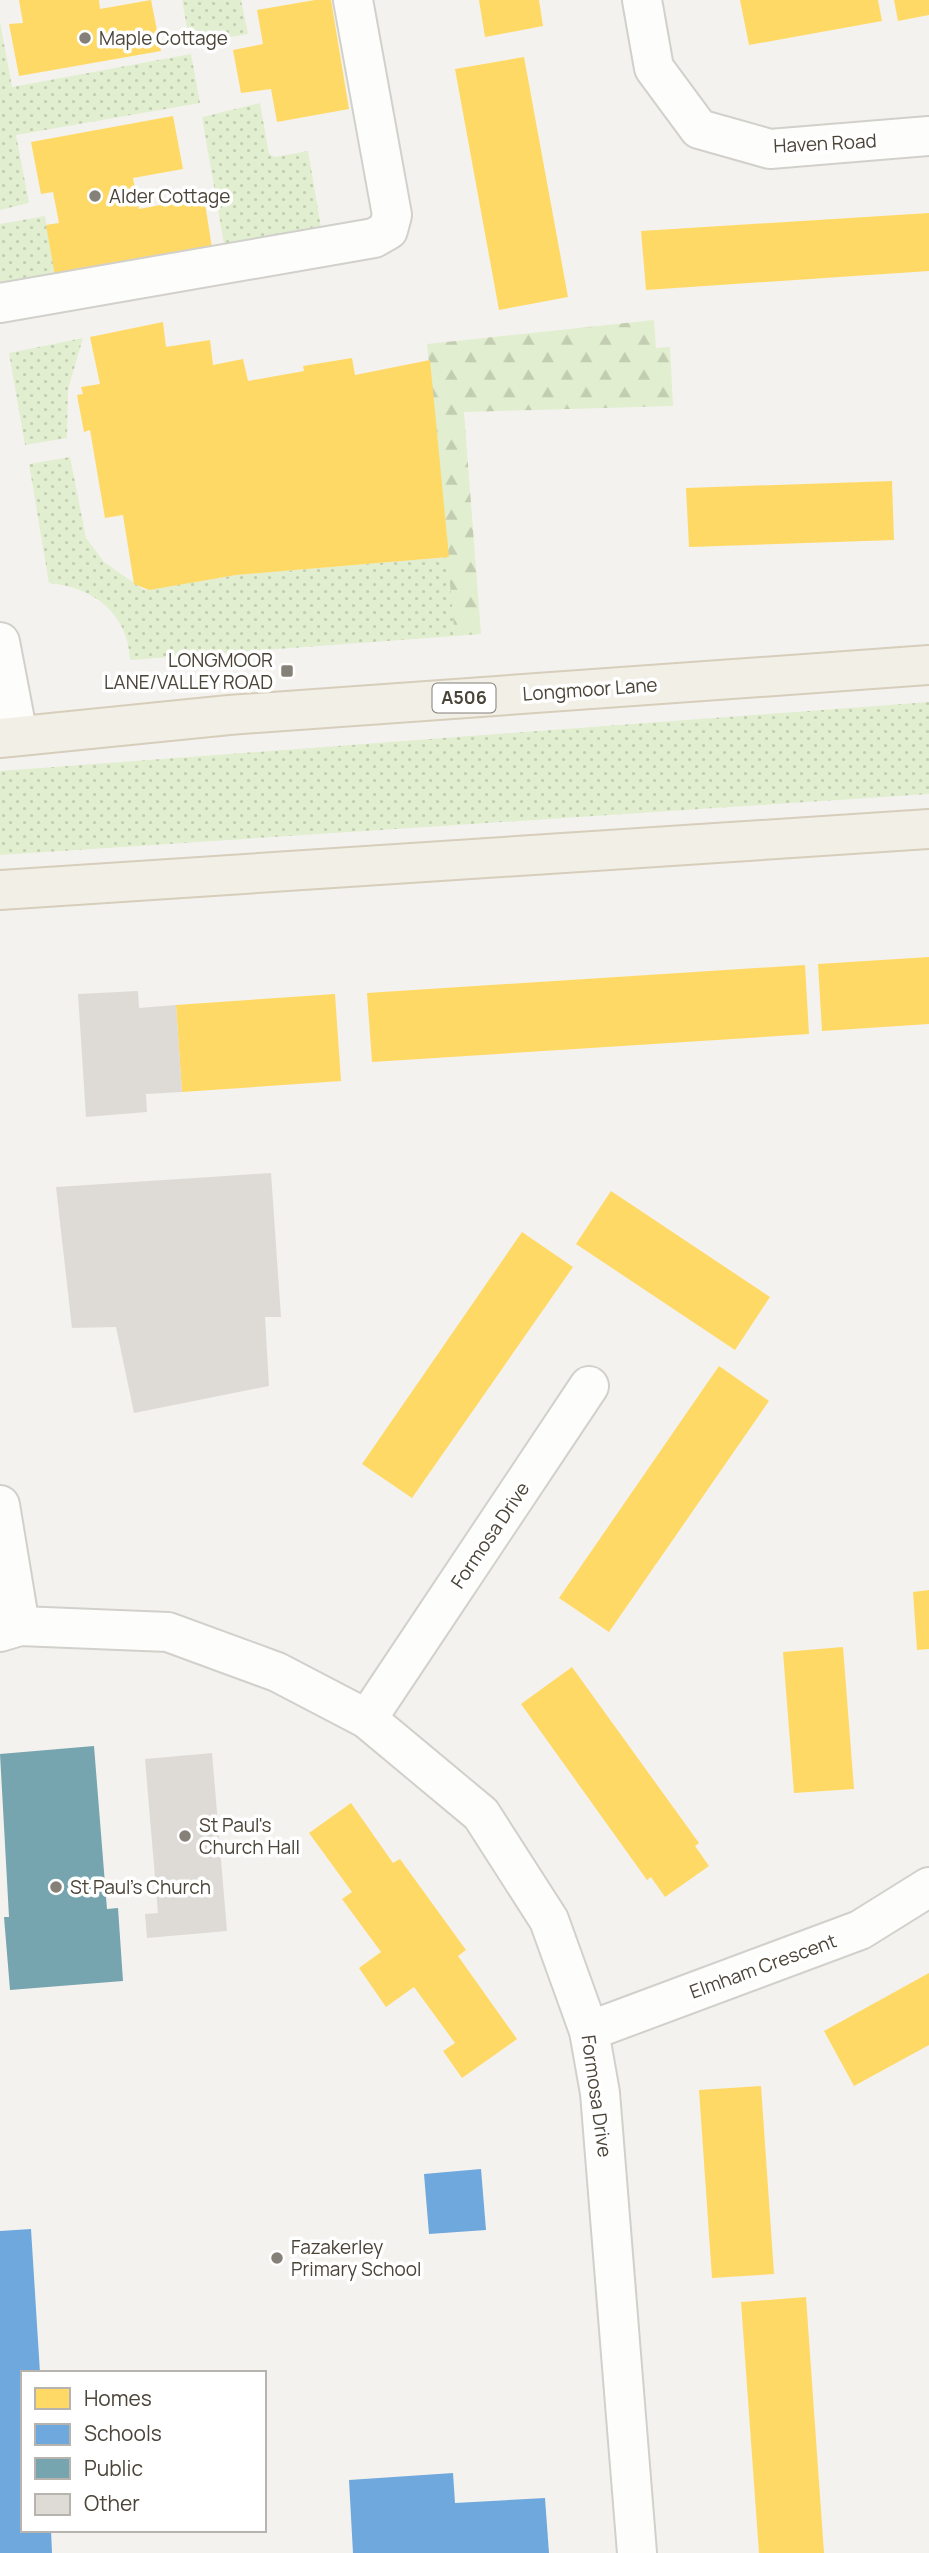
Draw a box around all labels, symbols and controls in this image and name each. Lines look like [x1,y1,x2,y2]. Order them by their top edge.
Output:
place label: Maple Cottage [99,25,228,51]
marker: Maple Cottage [77,30,93,46]
street label: Haven Road [773,127,877,159]
place label: Alder Cottage [109,183,230,209]
marker: Alder Cottage [87,188,103,204]
place label: LONGMOOR LANE/VALLEY ROAD [104,647,273,695]
marker: LONGMOOR LANE/VALLEY ROAD [279,663,295,679]
street label: Longmoor Lane [522,671,658,707]
road number: A506 [433,684,496,712]
street label: Formosa Drive [445,1477,535,1593]
place label: St Paul's Church Hall [199,1812,300,1860]
marker: St Paul's Church Hall [177,1828,193,1844]
place label: St Paul's Church [70,1874,211,1900]
marker: St Paul's Church [48,1879,64,1895]
street label: Elmham Crescent [686,1927,840,2005]
street label: Formosa Drive [576,2033,618,2159]
place label: Fazakerley Primary School [291,2234,421,2282]
marker: Fazakerley Primary School [269,2250,285,2266]
legend [21,2371,266,2532]
text: Homes [84,2384,152,2412]
text: Schools [84,2419,162,2447]
text: Public [84,2454,143,2482]
text: Other [84,2489,140,2517]

